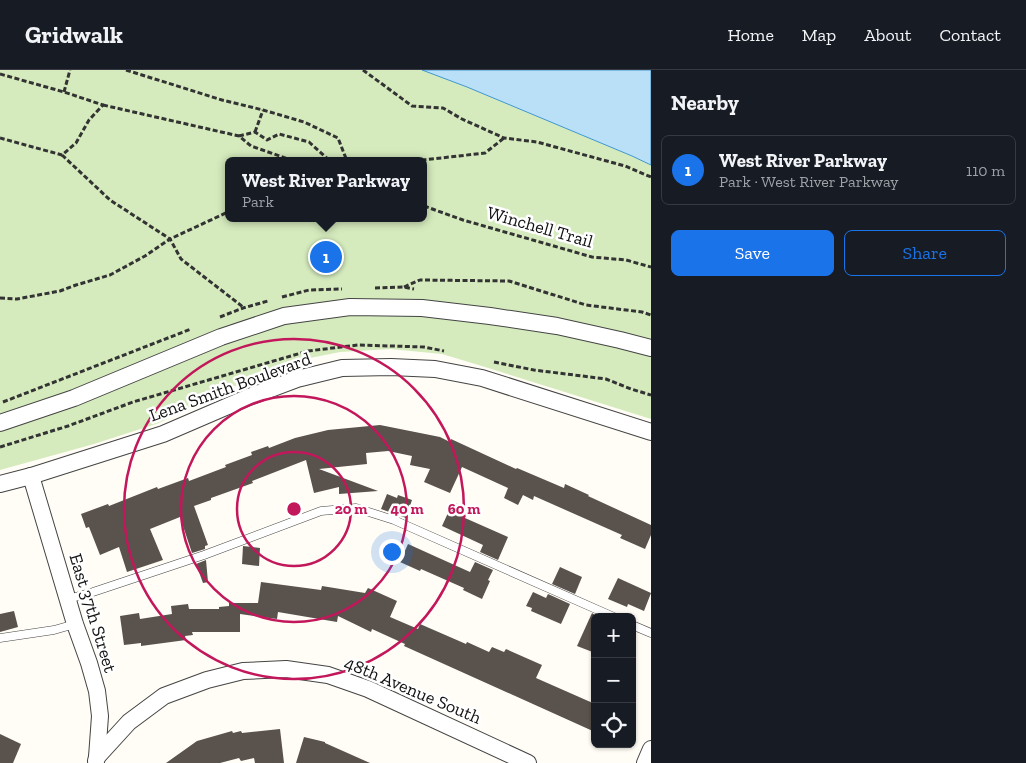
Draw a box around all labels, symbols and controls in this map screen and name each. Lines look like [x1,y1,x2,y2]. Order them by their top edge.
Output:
text: Gridwalk [25,20,123,49]
text: Home [727,24,774,46]
text: Map [802,24,836,46]
text: About [864,24,911,46]
text: Contact [939,24,1001,46]
text: Nearby [671,90,739,115]
text: West River Parkway [719,149,887,172]
popup [225,157,427,222]
text: 1 [685,161,691,180]
text: 110 m [966,161,1005,180]
text: West River Parkway [242,169,410,192]
text: Park · West River Parkway [719,172,899,191]
text: Park [242,192,274,211]
street label: Winchell Trail [485,201,596,253]
button: Save [671,230,834,276]
button: Share [844,230,1006,276]
pin: 1 [310,238,342,276]
street label: Lena Smith Boulevard [146,347,314,427]
centre of rings [285,500,303,518]
text: 20 m [335,500,367,518]
text: 40 m [390,500,424,518]
text: 60 m [448,500,480,518]
your location [379,539,405,565]
street label: East 37th Street [64,551,122,675]
map controls [591,613,636,748]
button: + [591,613,636,658]
street label: 48th Avenue South [341,651,485,729]
button: − [591,658,636,703]
button: locate [591,703,636,748]

